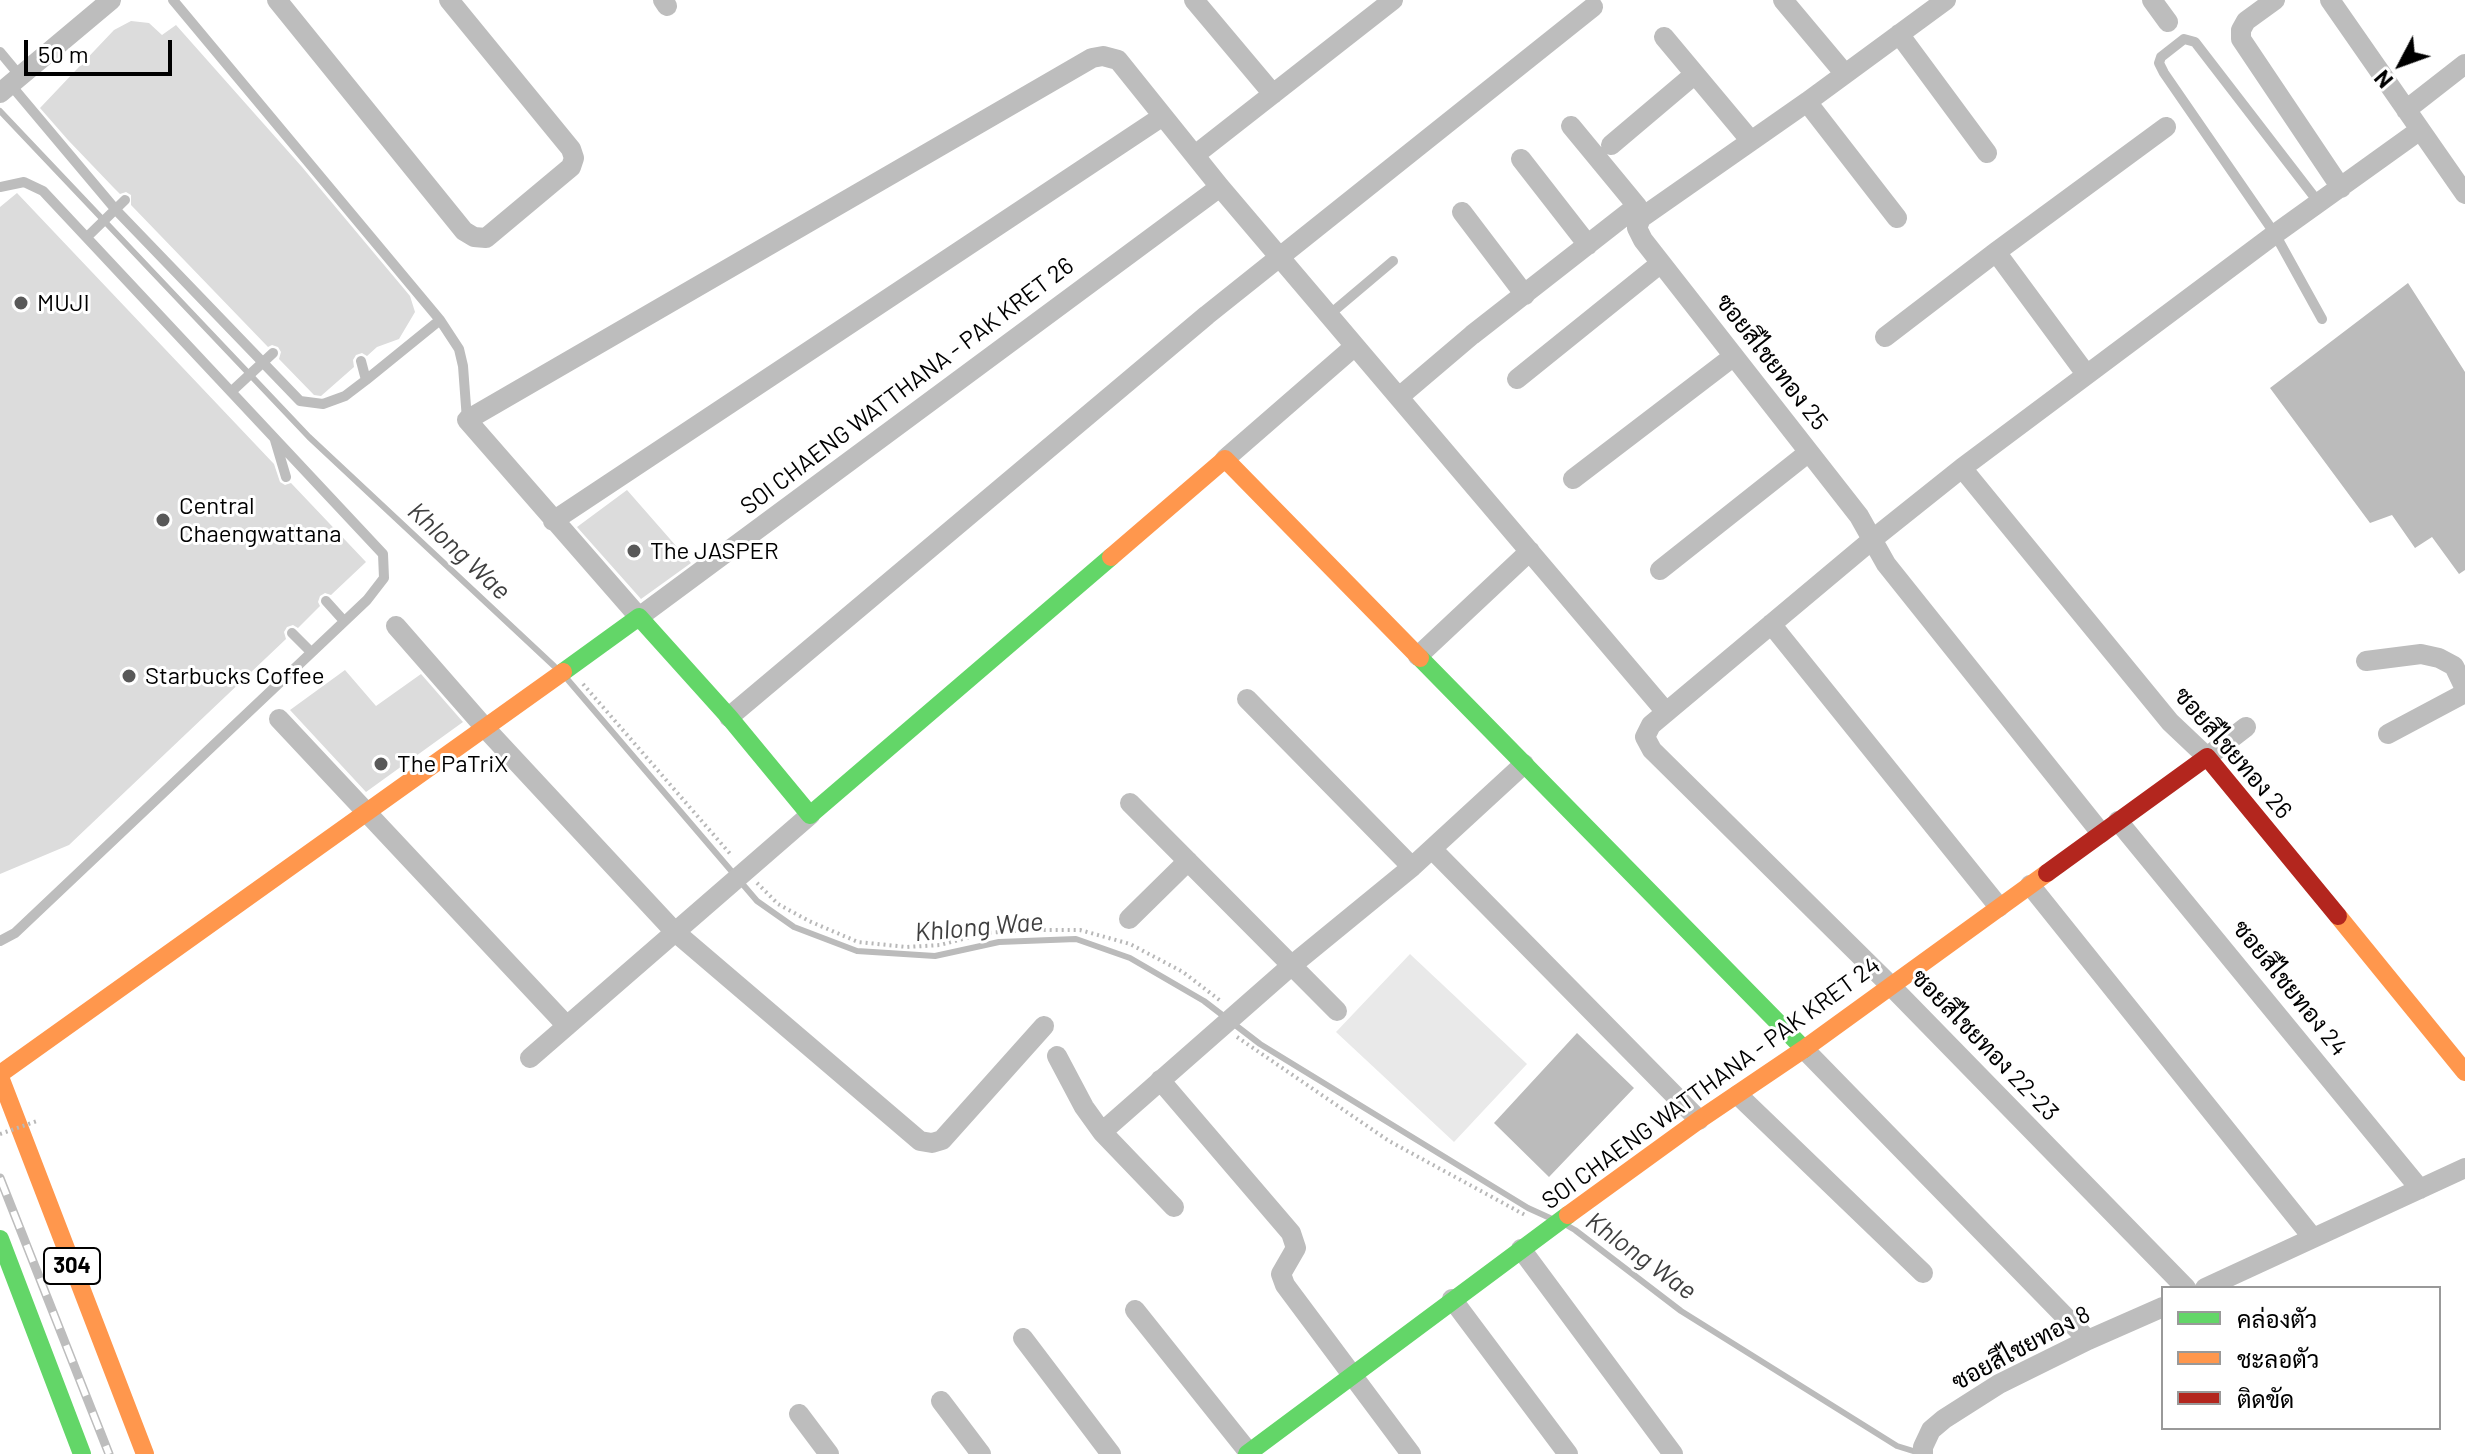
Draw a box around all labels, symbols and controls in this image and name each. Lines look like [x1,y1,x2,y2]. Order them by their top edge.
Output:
scale bar [28,24,176,74]
north arrow [2361,24,2441,104]
text: 50 m [38,39,89,68]
text: N [2368,66,2398,94]
street label: SOI CHAENG WATTHANA - PAK KRET 26 [735,251,1079,521]
street label: ซอยสีไชยทอง 25 [1710,288,1834,436]
place label: MUJI [37,289,90,317]
marker: MUJI [12,294,30,312]
place label: Central Chaengwattana [179,492,341,548]
water label: Khlong Wae [401,496,517,606]
marker: Central Chaengwattana [154,511,172,529]
place label: The JASPER [650,537,779,565]
marker: The JASPER [625,542,643,560]
place label: Starbucks Coffee [145,662,324,690]
marker: Starbucks Coffee [120,667,138,685]
street label: ซอยสีไชยทอง 26 [2168,681,2298,825]
place label: The PaTriX [397,750,508,778]
marker: The PaTriX [372,755,390,773]
water label: Khlong Wae [913,906,1045,948]
street label: ซอยสีไชยทอง 24 [2227,915,2353,1061]
street label: SOI CHAENG WATTHANA - PAK KRET 24 [1536,951,1886,1215]
street label: ซอยสีไชยทอง 22-23 [1905,963,2065,1127]
water label: Khlong Wae [1580,1205,1702,1307]
road number: 304 [44,1248,100,1284]
legend [2161,1286,2441,1430]
street label: ซอยสีไชยทอง 8 [1947,1300,2095,1396]
text: คล่องตัว [2237,1304,2317,1333]
text: ชะลอตัว [2237,1344,2319,1373]
text: ติดขัด [2237,1384,2294,1413]

